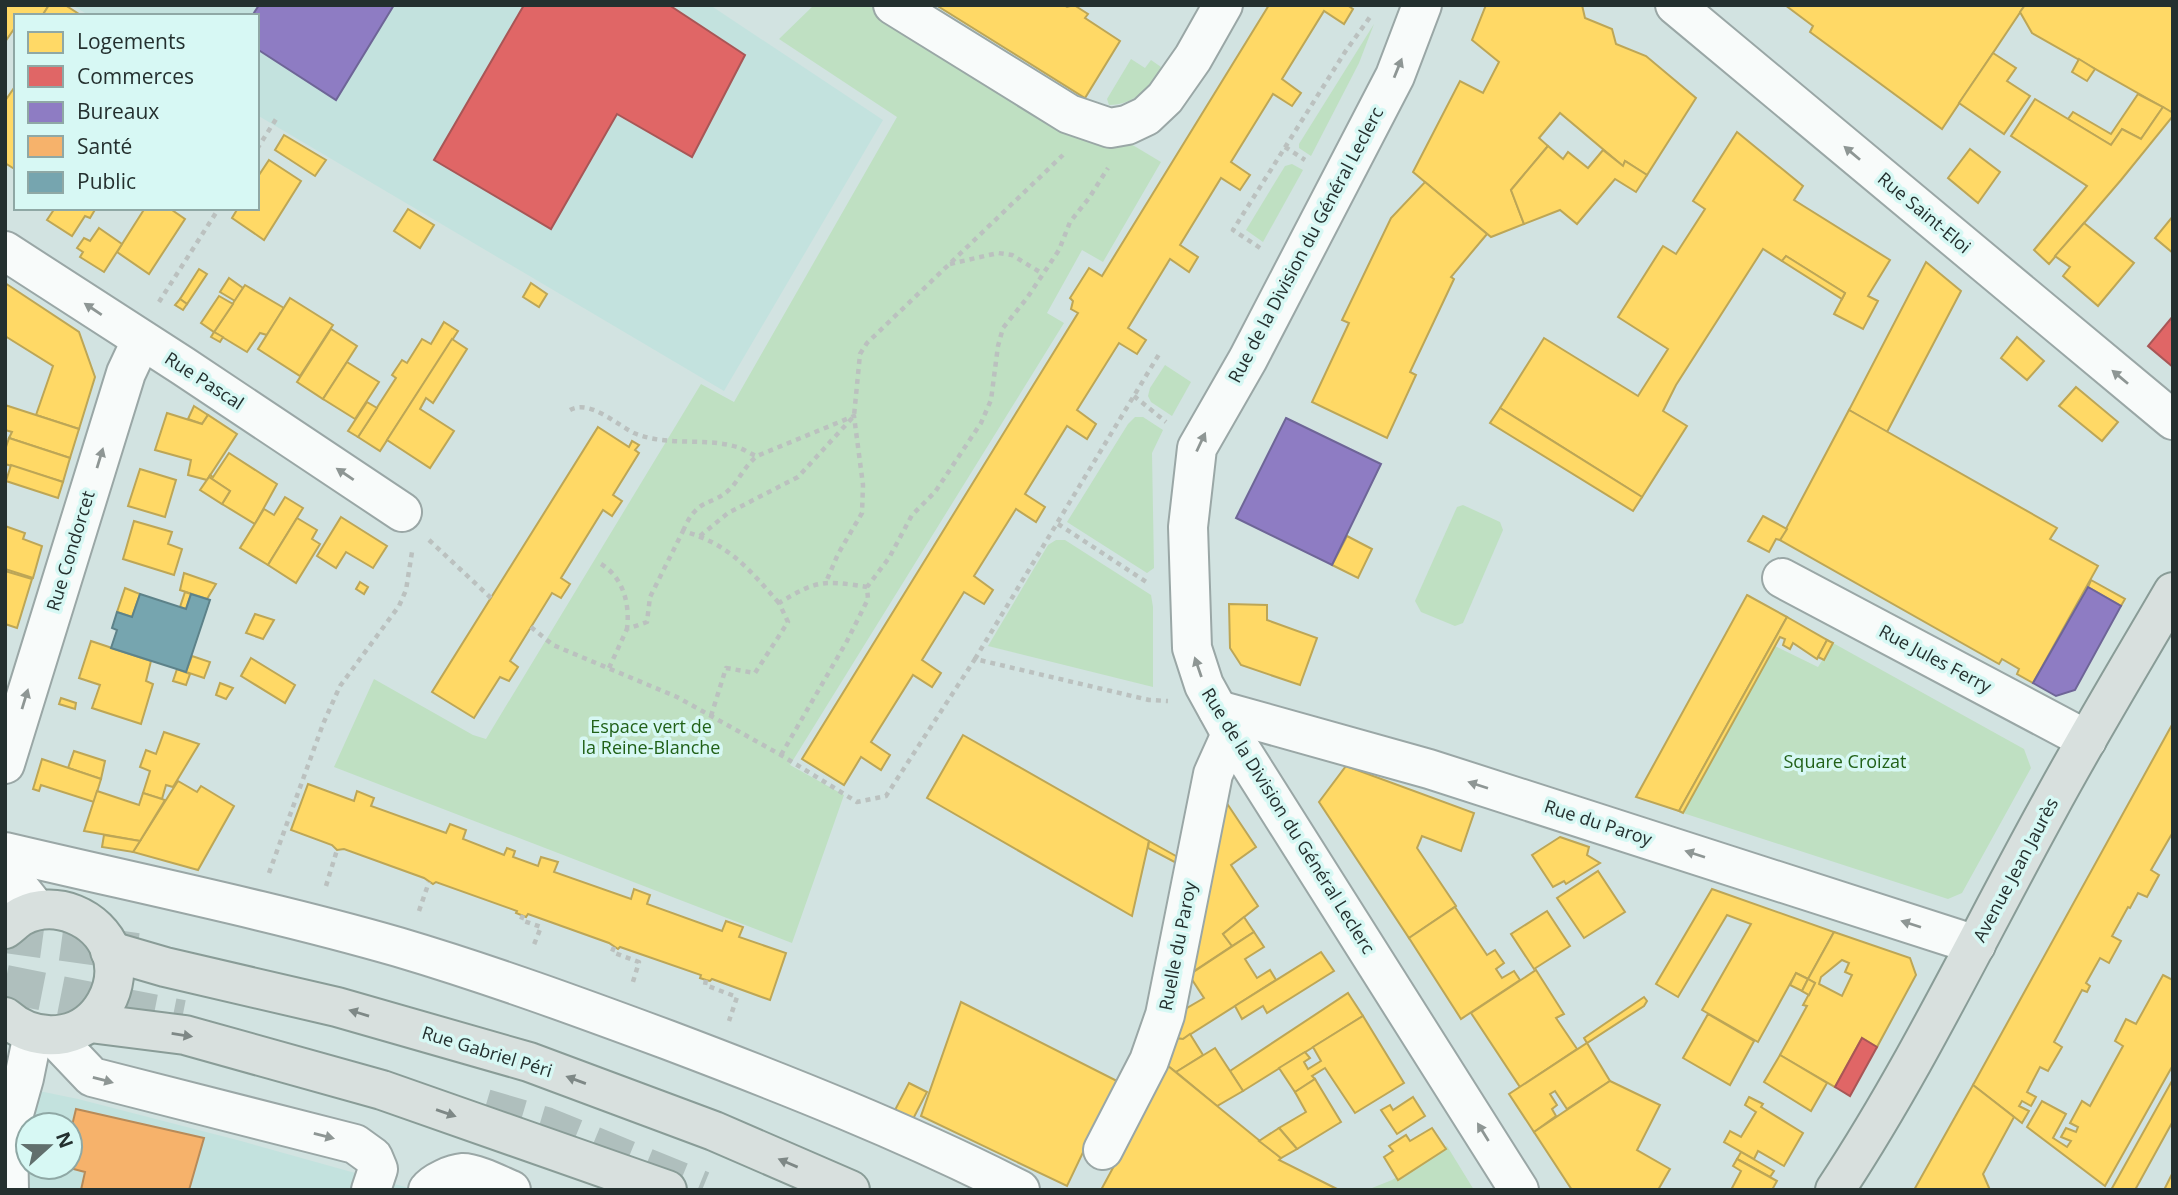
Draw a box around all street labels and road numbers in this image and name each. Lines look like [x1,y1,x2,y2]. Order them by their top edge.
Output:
street label: Rue de la Division du Général Leclerc [1222,102,1388,387]
street label: Rue Saint-Eloi [1873,166,1976,258]
street label: Rue Pascal [160,346,249,415]
street label: Rue Condorcet [40,488,100,614]
street label: Rue Jules Ferry [1875,618,1997,698]
street label: Rue de la Division du Général Leclerc [1197,683,1381,958]
street label: Rue du Paroy [1541,793,1656,851]
street label: Avenue Jean Jaurès [1967,793,2063,946]
street label: Ruelle du Paroy [1153,878,1201,1012]
street label: Rue Gabriel Péri [419,1020,555,1082]

